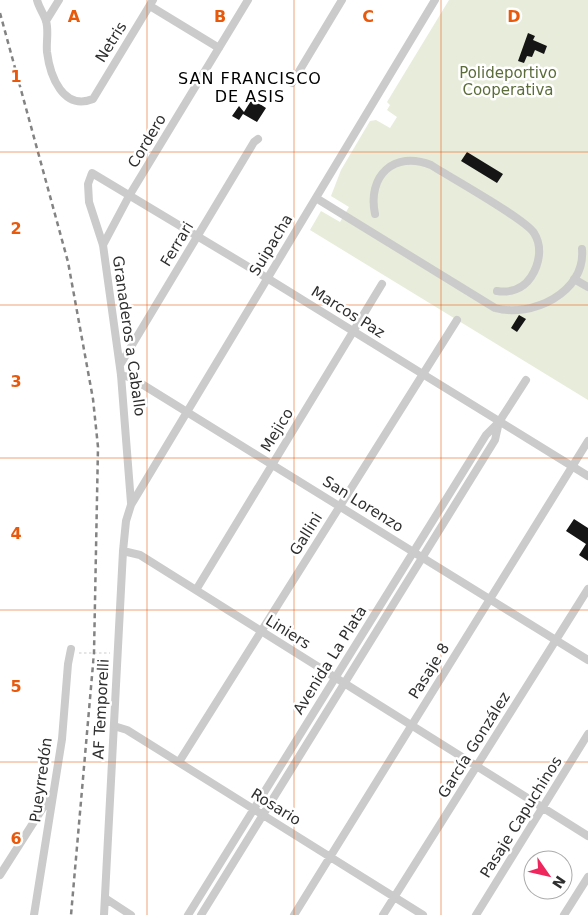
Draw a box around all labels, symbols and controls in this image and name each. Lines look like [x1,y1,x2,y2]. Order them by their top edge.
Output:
text: A [68,7,81,26]
text: B [214,7,226,26]
text: C [362,7,374,26]
text: D [507,7,521,26]
street label: Netris [92,18,131,66]
park label: Polideportivo Cooperativa [459,64,557,99]
text: 1 [10,67,22,86]
district label: SAN FRANCISCO DE ASIS [178,69,322,106]
street label: Cordero [124,111,170,171]
street label: Suipacha [246,211,296,279]
text: 2 [10,219,22,238]
street label: Ferrari [157,219,197,269]
street label: Granaderos a Caballo [109,255,149,417]
street label: Marcos Paz [308,282,388,342]
text: 3 [10,372,22,391]
street label: Mejico [257,405,297,455]
street label: San Lorenzo [319,472,407,536]
street label: Gallini [286,509,326,559]
text: 4 [10,524,22,543]
street label: Avenida La Plata [289,602,371,718]
street label: Liniers [262,611,314,653]
street label: Pasaje 8 [405,640,453,702]
street label: AF Temporelli [89,658,113,760]
text: 5 [10,677,22,696]
street label: García González [434,689,514,801]
street label: Pueyrredón [26,736,56,824]
street label: Pasaje Capuchinos [476,753,566,881]
street label: Rosario [248,785,304,829]
text: 6 [10,829,22,848]
north arrow [523,850,573,900]
text: N [549,873,569,892]

